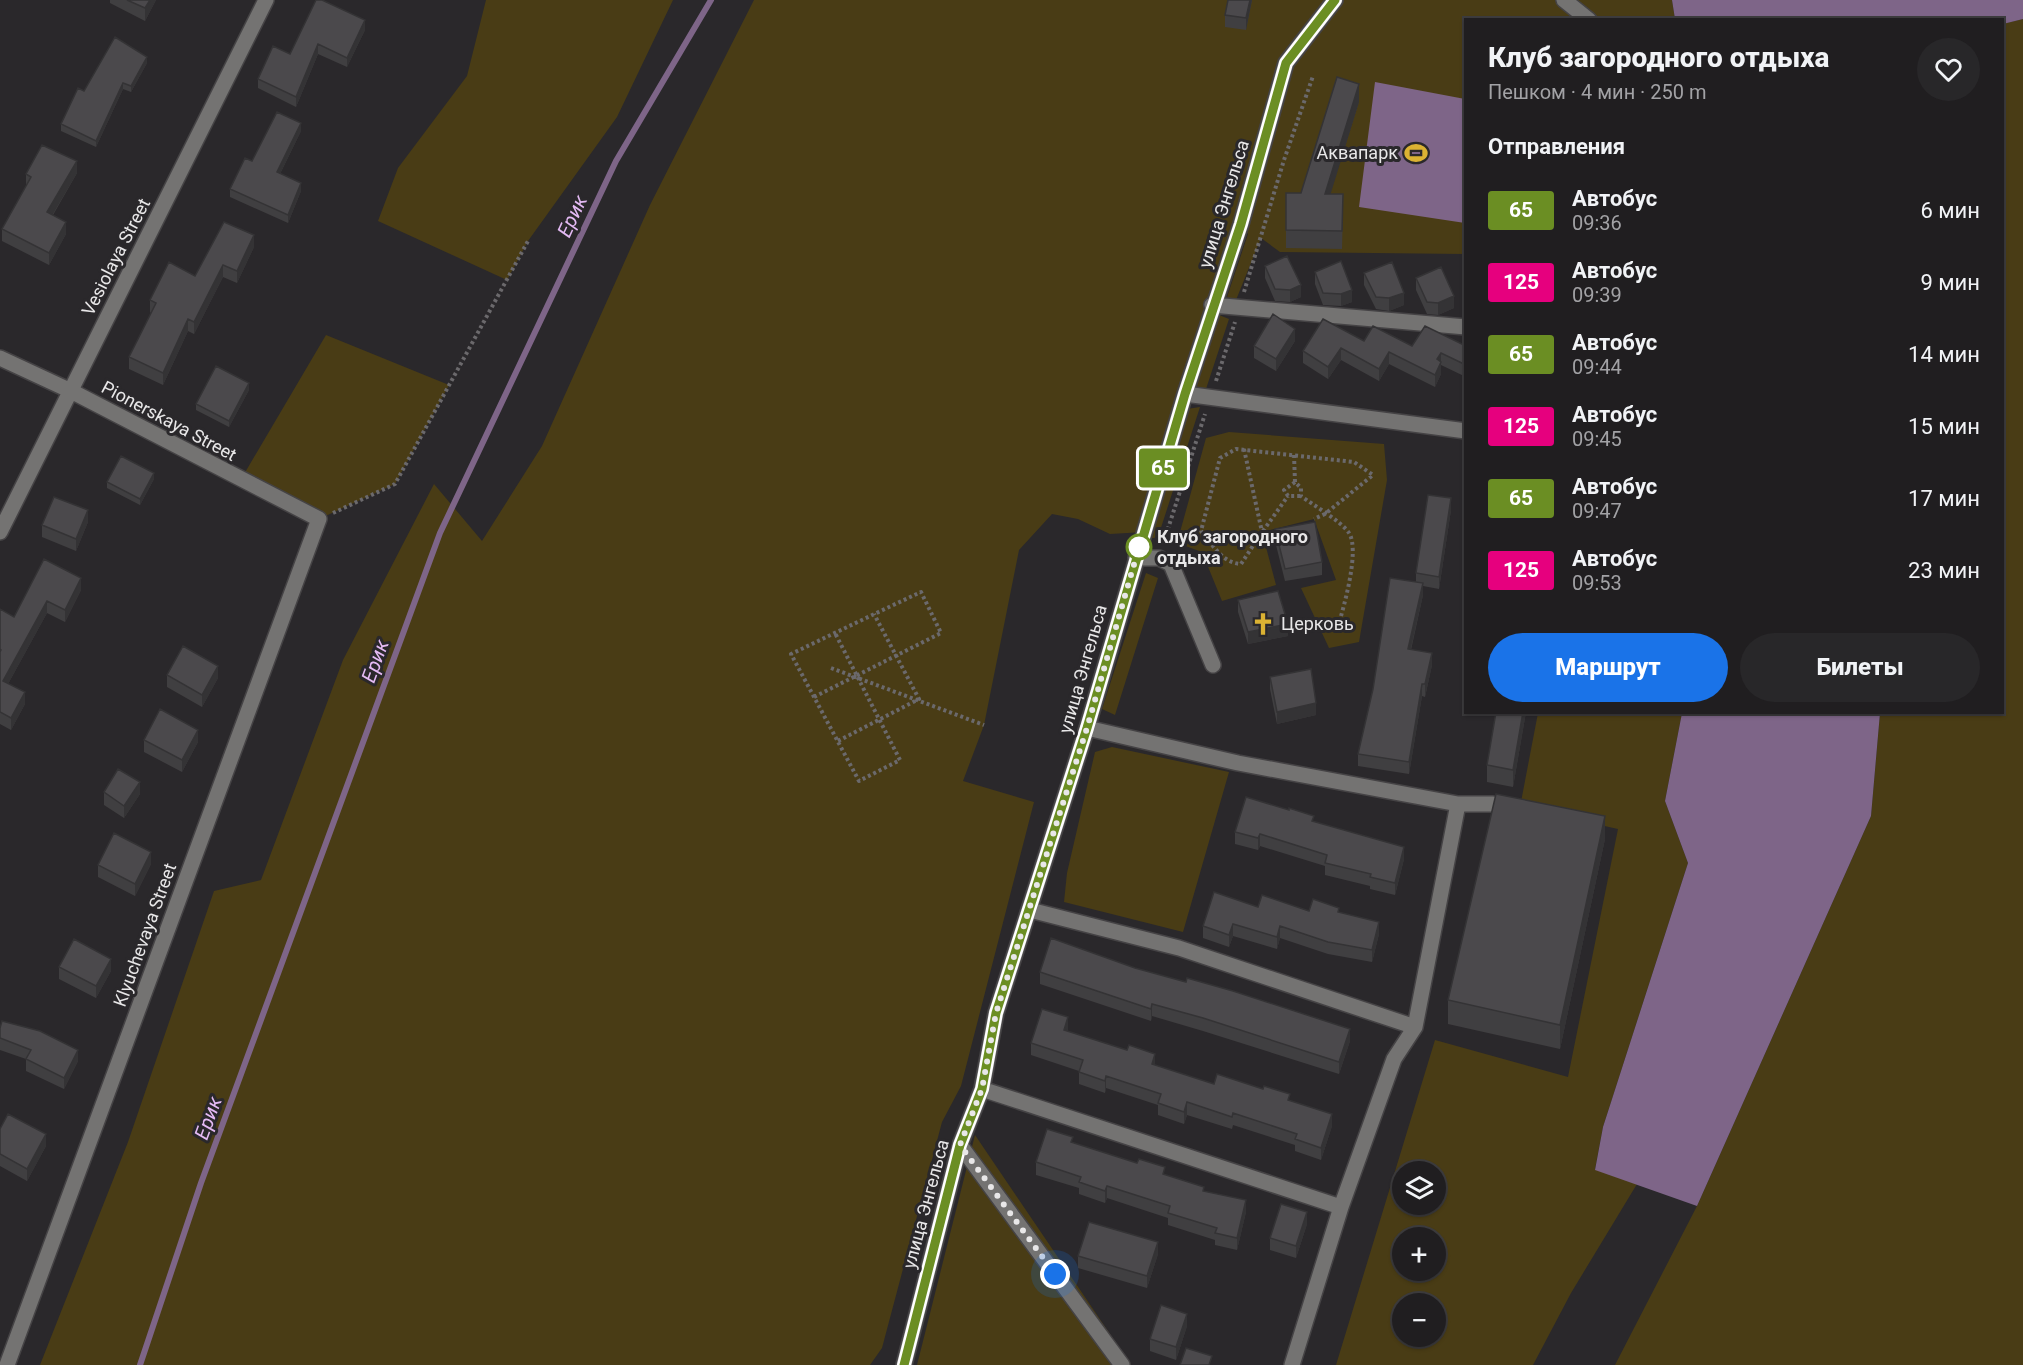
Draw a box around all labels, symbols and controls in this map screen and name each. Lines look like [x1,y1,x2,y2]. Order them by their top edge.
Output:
button: heart [1917,38,1980,101]
text: Клуб загородного отдыха [1488,41,1830,74]
text: Пешком · 4 мин · 250 m [1488,80,1707,104]
text: Отправления [1488,134,1625,159]
street label: улица Энгельса [1194,137,1253,270]
sports icon: Аквапарк [1403,140,1429,166]
place label: Аквапарк [1316,142,1398,163]
text: Автобус [1572,186,1657,211]
water label: Ерик [552,191,592,241]
street label: Vesiolaya Street [77,195,154,319]
text: 65 [1509,198,1533,222]
text: 6 мин [1920,198,1980,223]
text: 09:36 [1572,211,1622,235]
text: Автобус [1572,258,1657,283]
text: 125 [1503,270,1539,294]
text: 9 мин [1920,270,1980,295]
text: 09:39 [1572,283,1622,307]
text: Автобус [1572,330,1657,355]
text: 65 [1509,342,1533,366]
text: 14 мин [1908,342,1980,367]
text: 09:44 [1572,355,1622,379]
street label: Pionerskaya Street [98,376,240,465]
text: Автобус [1572,402,1657,427]
text: 125 [1503,414,1539,438]
text: 15 мин [1908,414,1980,439]
text: 09:45 [1572,427,1622,451]
line badge: 65 [1136,448,1190,488]
text: 65 [1151,456,1175,480]
text: Автобус [1572,474,1657,499]
text: 65 [1509,486,1533,510]
text: 17 мин [1908,486,1980,511]
text: 09:47 [1572,499,1622,523]
place label: Клуб загородного отдыха [1157,526,1308,568]
marker: Клуб загородного отдыха [1126,534,1152,560]
text: Автобус [1572,546,1657,571]
text: 125 [1503,558,1539,582]
text: 23 мин [1908,558,1980,583]
text: 09:53 [1572,571,1622,595]
street label: улица Энгельса [1054,602,1111,736]
church icon: Церковь [1250,611,1276,637]
place label: Церковь [1281,613,1354,634]
button: Маршрут [1488,633,1728,702]
button: Билеты [1740,633,1980,702]
water label: Ерик [356,636,394,686]
street label: Klyuchevaya Street [109,860,180,1009]
water label: Ерик [189,1093,227,1143]
street label: улица Энгельса [898,1137,953,1271]
map controls [1392,1161,1446,1347]
button: layers [1392,1161,1446,1215]
button: + [1392,1227,1446,1281]
your location [1040,1259,1070,1289]
button: − [1392,1293,1446,1347]

